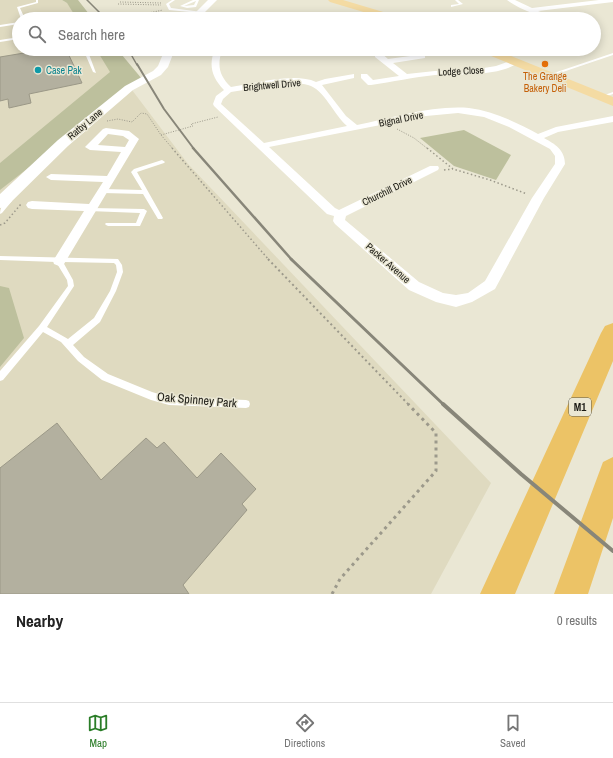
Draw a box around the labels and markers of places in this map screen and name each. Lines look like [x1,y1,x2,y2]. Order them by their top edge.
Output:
marker: The Grange Bakery Deli [540,59,550,69]
place label: Case Pak [46,64,82,77]
marker: Case Pak [33,65,43,75]
place label: The Grange Bakery Deli [523,70,567,95]

